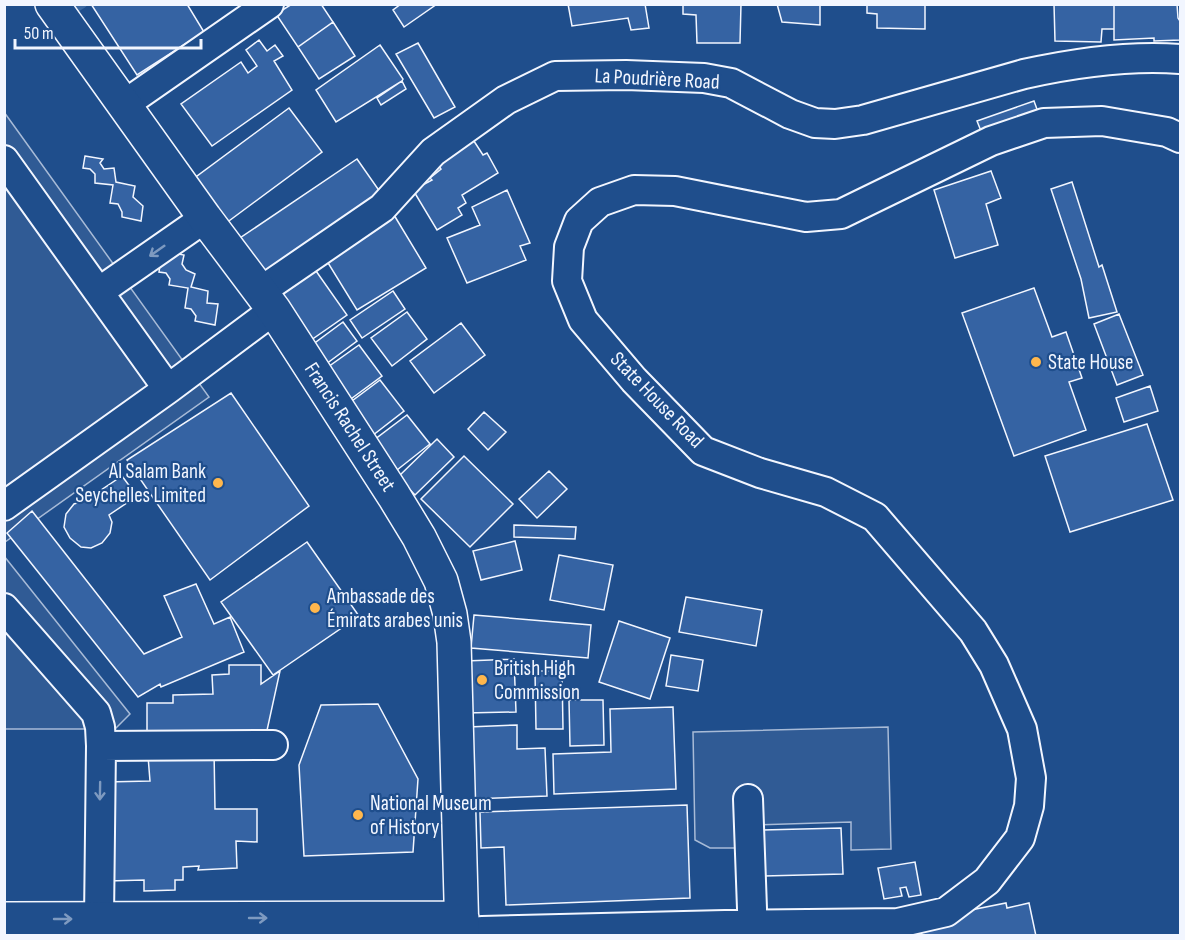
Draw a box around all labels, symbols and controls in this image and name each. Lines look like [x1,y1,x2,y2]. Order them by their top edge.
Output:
scale bar [15,12,201,50]
text: 50 m [24,23,54,44]
street label: La Poudrière Road [594,63,720,95]
one-way arrow [150,245,166,257]
street label: State House Road [605,347,709,453]
place label: State House [1048,350,1134,375]
marker: State House [1029,355,1043,369]
street label: Francis Rachel Street [299,358,401,496]
place label: Al Salam Bank Seychelles Limited [75,459,206,508]
marker: Al Salam Bank Seychelles Limited [211,476,225,490]
place label: Ambassade des Émirats arabes unis [326,584,463,633]
marker: Ambassade des Émirats arabes unis [308,601,322,615]
place label: British High Commission [494,656,580,705]
marker: British High Commission [475,673,489,687]
one-way arrow [94,781,106,801]
place label: National Museum of History [370,791,492,840]
marker: National Museum of History [351,808,365,822]
one-way arrow [247,912,267,924]
one-way arrow [52,913,72,925]

